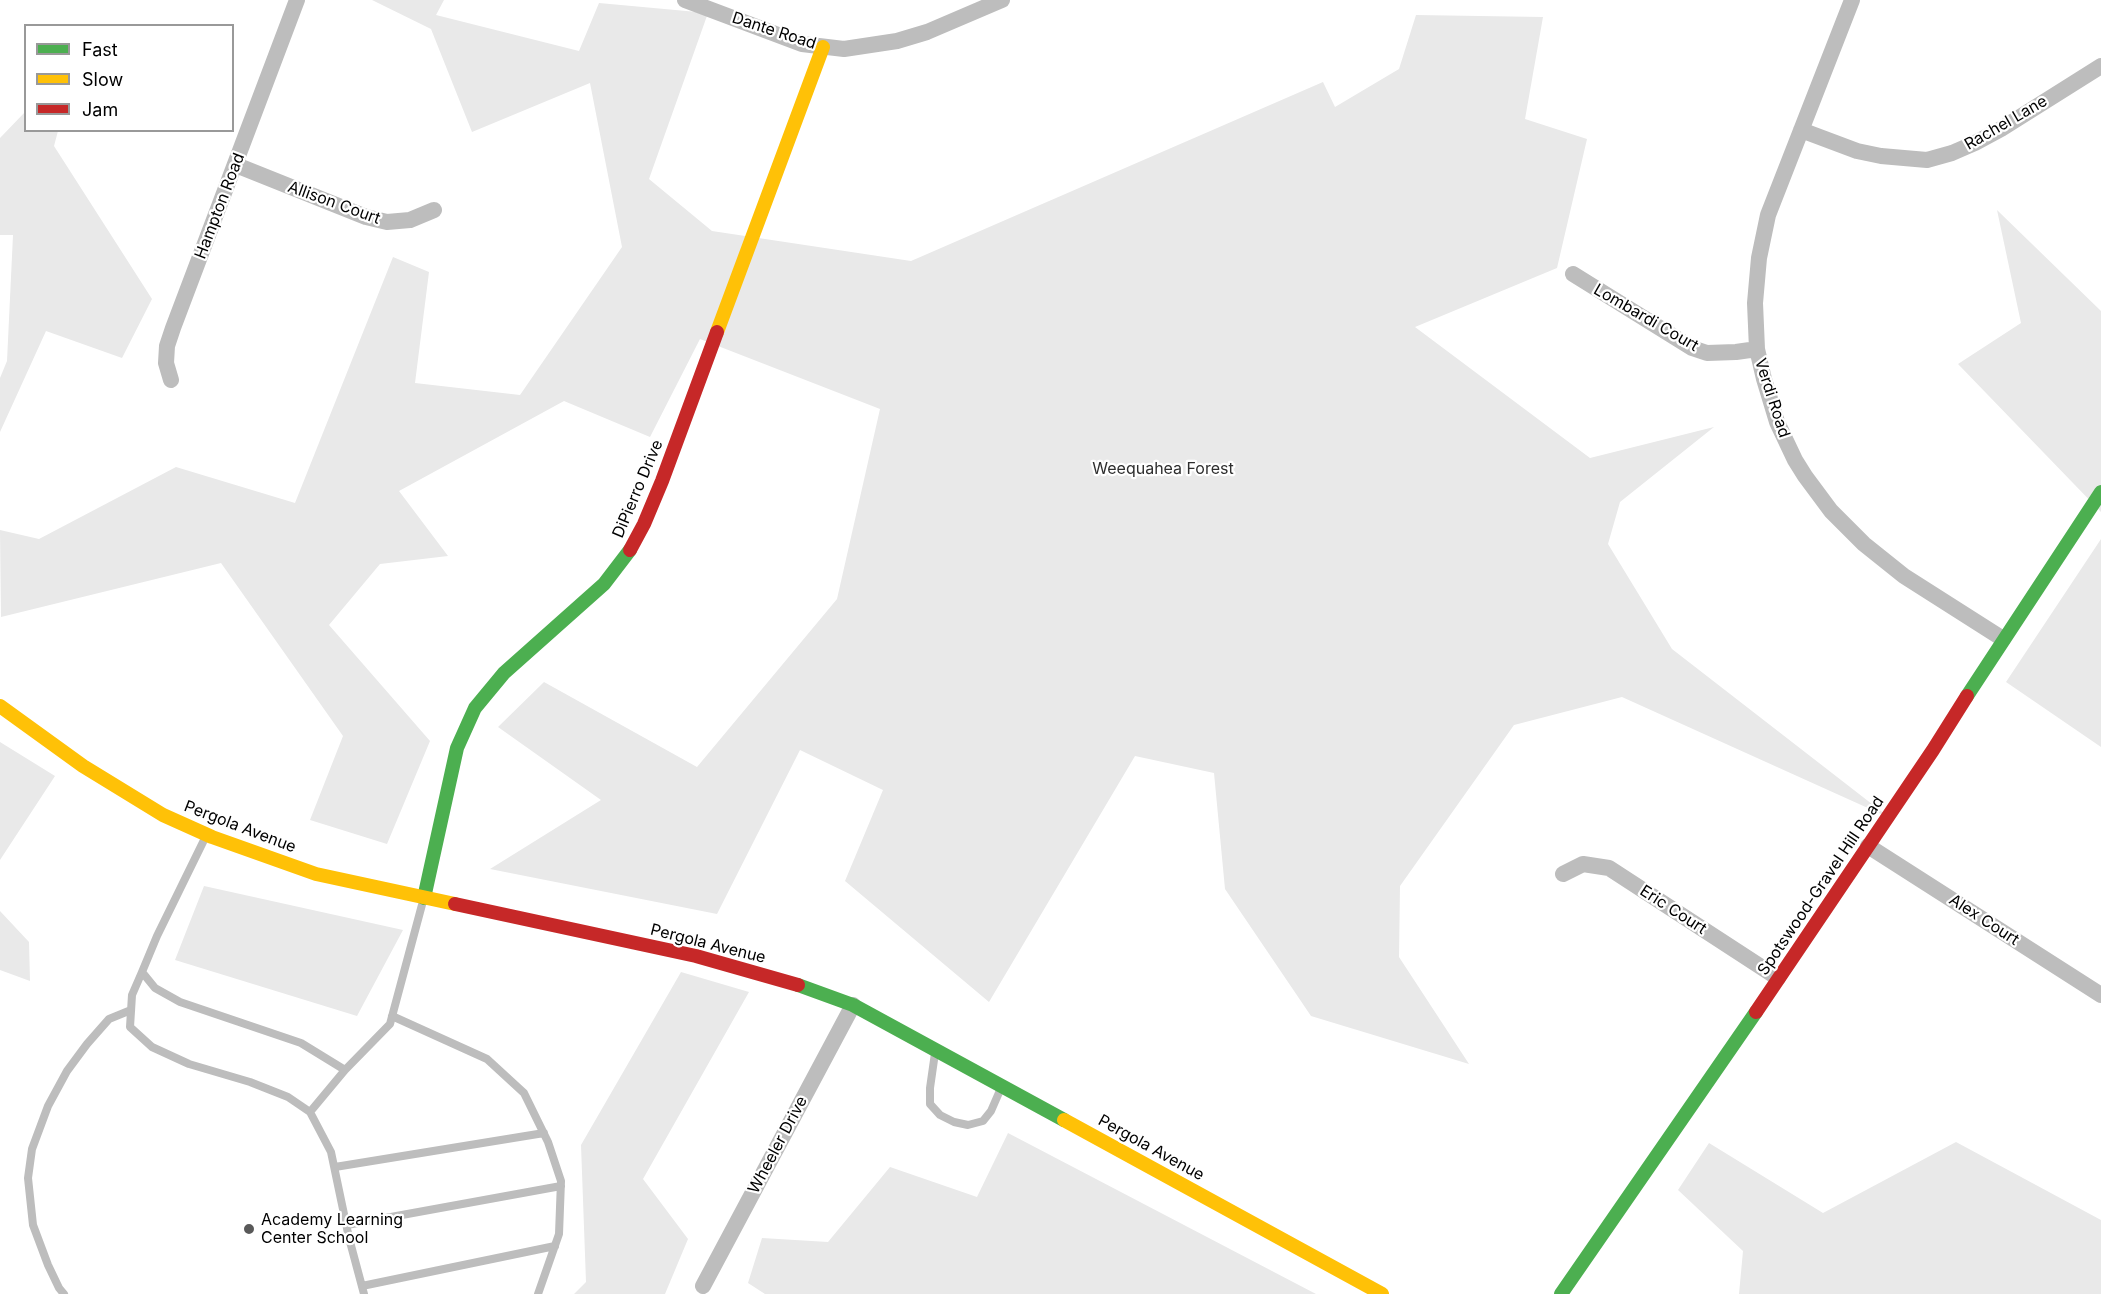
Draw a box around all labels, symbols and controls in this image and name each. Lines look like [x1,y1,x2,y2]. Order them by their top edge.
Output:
street label: Dante Road [729,8,819,54]
legend [24,24,234,132]
text: Fast [82,39,118,60]
text: Slow [82,69,123,90]
street label: Rachel Lane [1961,92,2051,154]
text: Jam [82,99,118,120]
street label: Hampton Road [191,150,249,262]
street label: Allison Court [285,177,383,229]
street label: Lombardi Court [1590,280,1702,356]
street label: Verdi Road [1750,356,1794,440]
street label: DiPierro Drive [609,437,667,541]
park label: Weequahea Forest [1092,459,1234,479]
street label: Spotswood-Gravel Hill Road [1754,793,1888,979]
street label: Pergola Avenue [181,797,299,857]
street label: Eric Court [1636,881,1710,939]
street label: Alex Court [1945,890,2023,950]
street label: Pergola Avenue [648,920,768,968]
street label: Wheeler Drive [744,1093,812,1197]
street label: Pergola Avenue [1095,1111,1207,1185]
place label: Academy Learning Center School [261,1210,403,1248]
marker: Academy Learning Center School [242,1222,256,1236]

